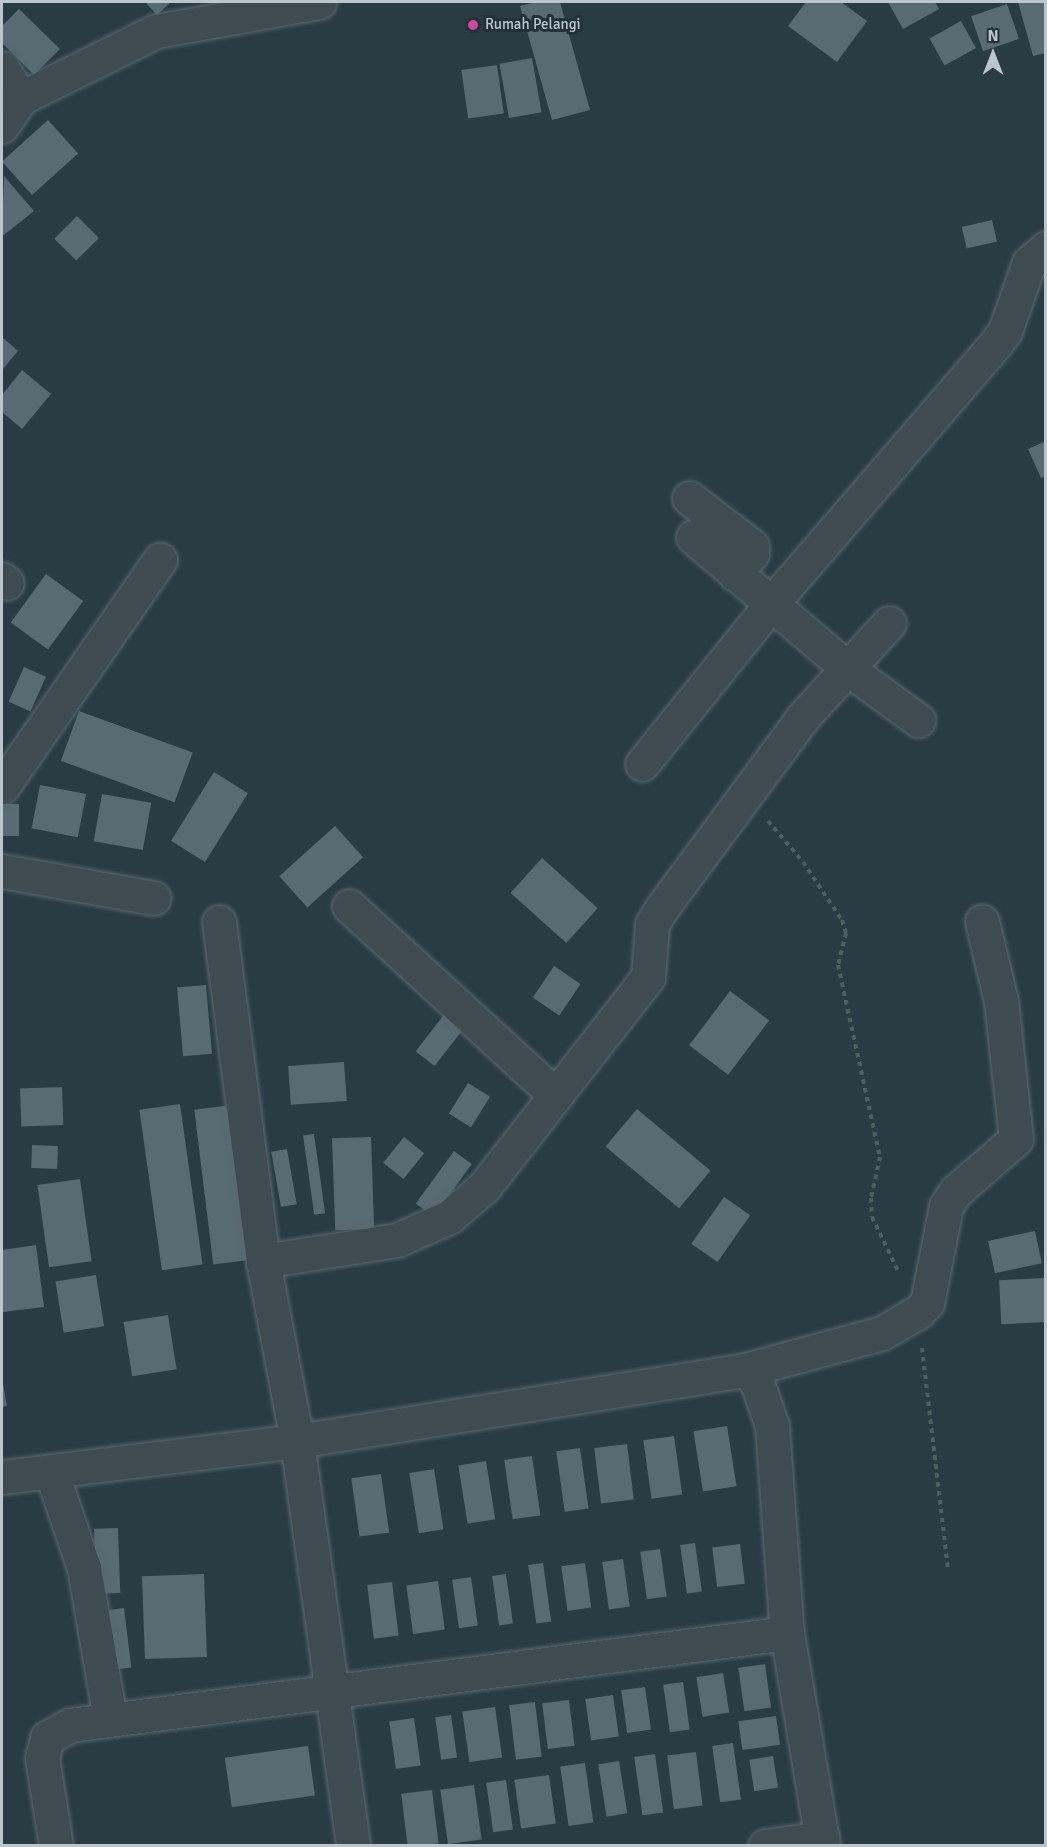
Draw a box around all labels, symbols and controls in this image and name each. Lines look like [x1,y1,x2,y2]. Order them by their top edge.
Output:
place label: Rumah Pelangi [485,16,581,34]
marker: Rumah Pelangi [466,18,480,32]
north arrow [963,24,1023,84]
text: N [987,26,999,46]

